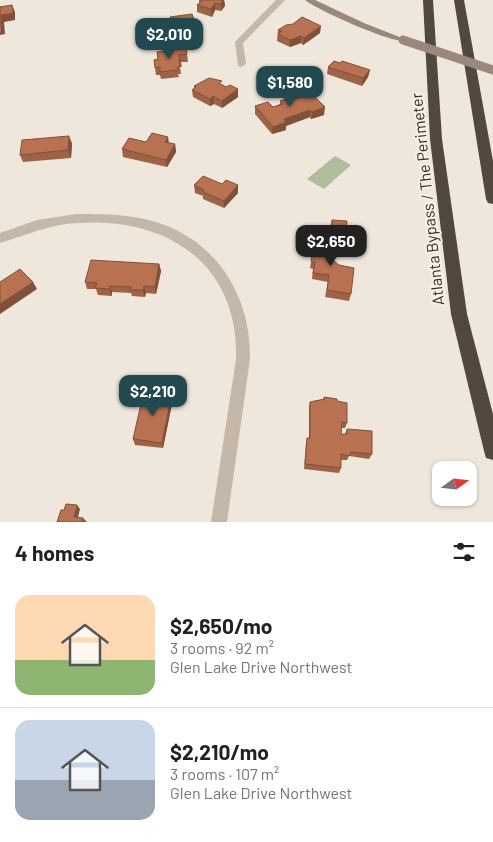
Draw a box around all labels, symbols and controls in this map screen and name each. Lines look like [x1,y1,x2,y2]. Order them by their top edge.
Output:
pin: $2,010 [128,18,210,60]
text: $2,010 [146,24,192,43]
pin: $1,580 [249,66,331,108]
text: $1,580 [267,72,313,91]
street label: Atlanta Bypass / The Perimeter [406,92,447,306]
pin: $2,650 [290,224,372,267]
text: $2,650 [307,231,355,250]
pin: $2,210 [112,374,194,417]
text: $2,210 [130,381,176,400]
north arrow [432,461,478,506]
map controls [432,461,477,506]
icon: filters [450,538,478,566]
text: 4 homes [15,540,94,565]
text: $2,650/mo [170,613,272,638]
icon: home [55,615,115,675]
text: 3 rooms · 92 m² [170,638,274,657]
text: Glen Lake Drive Northwest [170,657,352,676]
text: $2,210/mo [170,739,269,764]
icon: home [55,740,115,800]
text: 3 rooms · 107 m² [170,764,279,783]
text: Glen Lake Drive Northwest [170,783,352,802]

